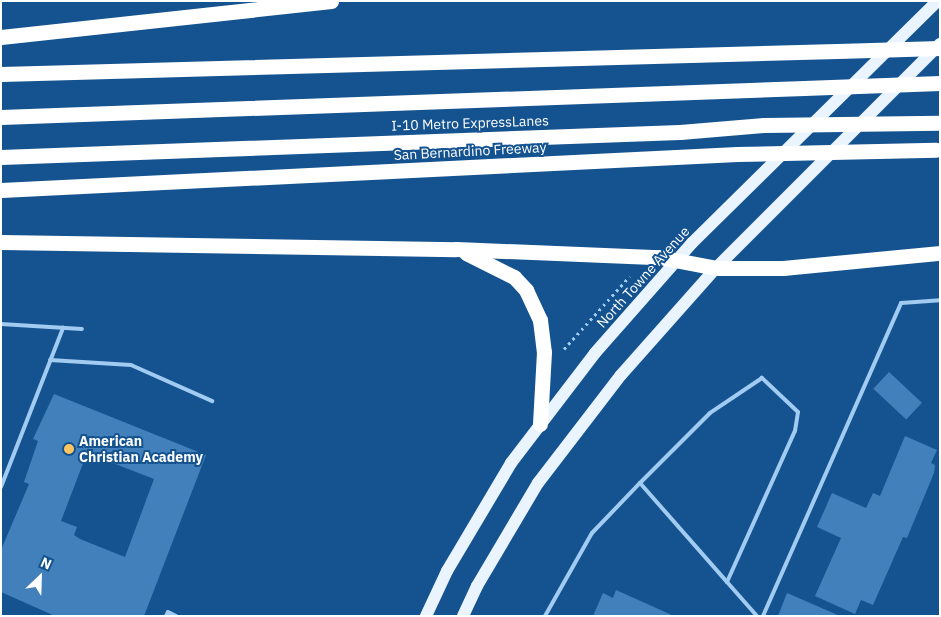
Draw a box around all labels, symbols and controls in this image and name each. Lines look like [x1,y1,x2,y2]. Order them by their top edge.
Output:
street label: I-10 Metro ExpressLanes [391,112,549,134]
street label: San Bernardino Freeway [393,139,547,163]
street label: North Towne Avenue [593,223,693,331]
place label: American Christian Academy [79,433,203,466]
marker: American Christian Academy [63,443,75,455]
north arrow [15,552,65,602]
text: N [38,553,54,574]

